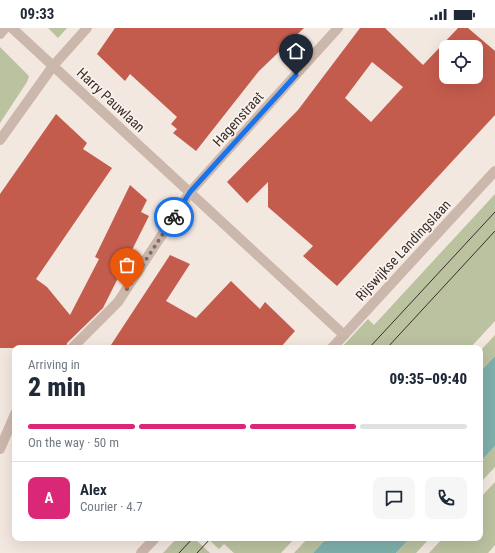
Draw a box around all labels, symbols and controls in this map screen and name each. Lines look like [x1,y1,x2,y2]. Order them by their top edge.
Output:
text: 09:33 [20,5,54,23]
pin [279,34,313,75]
icon: home [285,40,307,62]
map controls [439,40,483,84]
button: locate [439,40,483,84]
street label: Harry Pauwlaan [74,65,148,135]
street label: Hagenstraat [209,88,267,150]
street label: Rijswijkse Landingslaan [352,196,454,304]
courier [154,197,194,237]
icon: bike [163,206,185,228]
pin [110,248,144,289]
icon: bag [116,254,138,276]
text: Arriving in [28,357,80,372]
text: 09:35–09:40 [389,370,467,388]
text: 2 min [28,372,86,402]
text: On the way · 50 m [28,435,119,450]
button: chat [373,477,415,519]
button: phone [425,477,467,519]
text: Alex [80,481,107,499]
text: A [45,489,53,507]
text: Courier · 4.7 [80,499,143,514]

